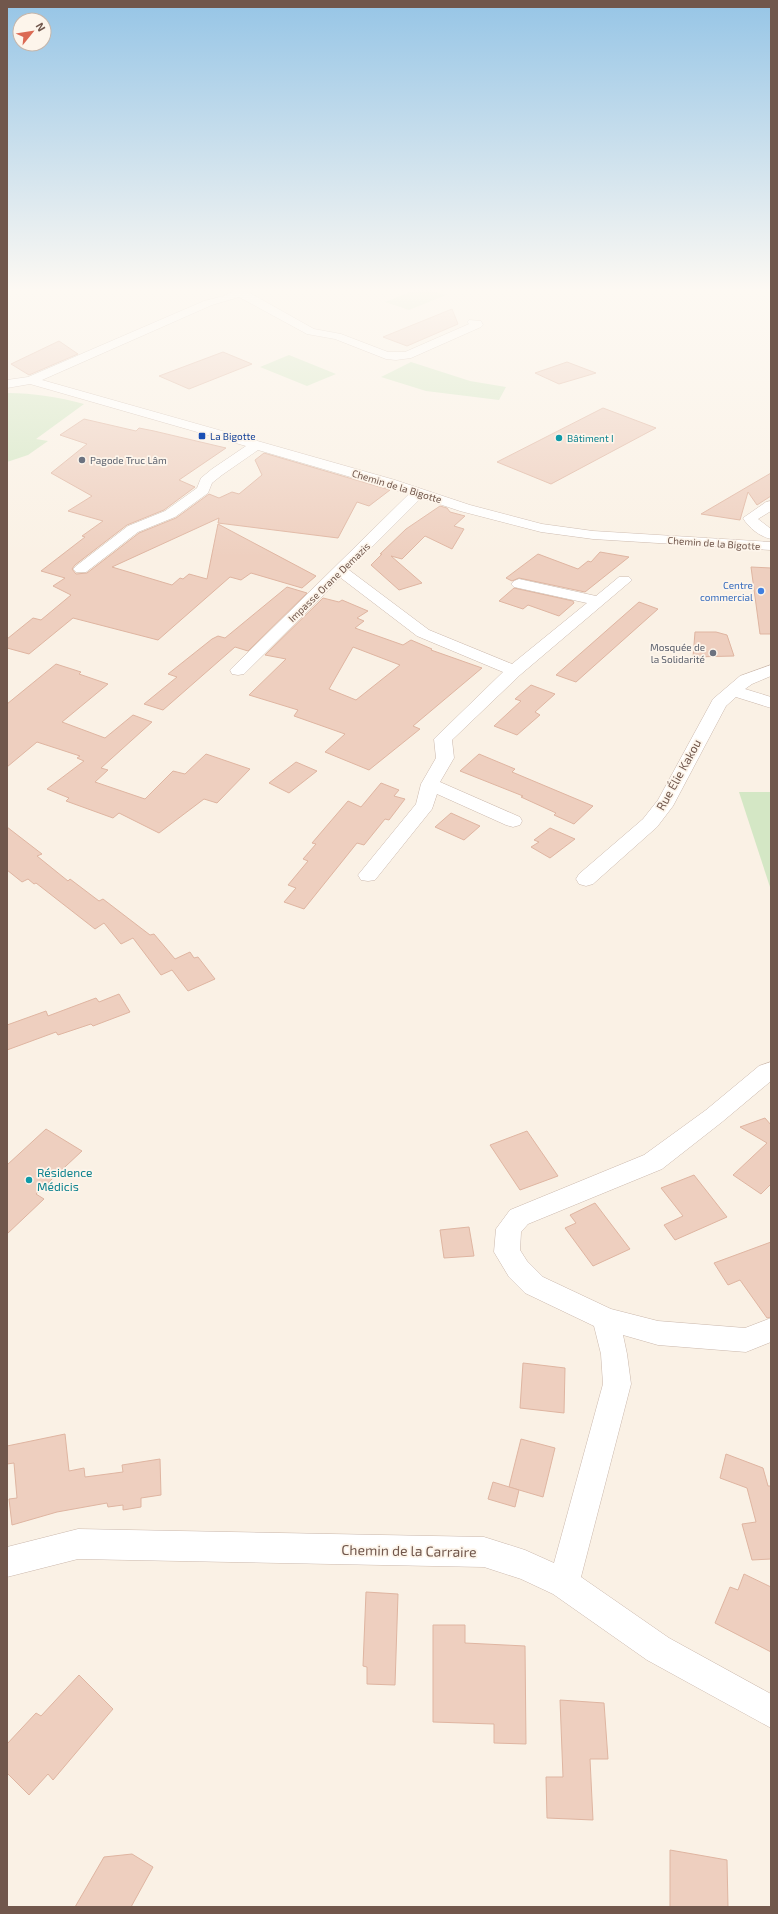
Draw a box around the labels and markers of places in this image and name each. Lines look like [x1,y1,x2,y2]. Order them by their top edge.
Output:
place label: La Bigotte [210,430,256,442]
marker: La Bigotte [197,431,207,441]
place label: Bâtiment I [567,432,614,444]
marker: Bâtiment I [554,433,564,443]
place label: Pagode Truc Lâm [90,454,167,466]
marker: Pagode Truc Lâm [77,455,87,465]
place label: Centre commercial [700,579,753,603]
marker: Centre commercial [756,586,766,596]
place label: Mosquée de la Solidarité [650,641,705,665]
marker: Mosquée de la Solidarité [708,648,718,658]
place label: Résidence Médicis [37,1165,92,1193]
marker: Résidence Médicis [24,1175,34,1185]

